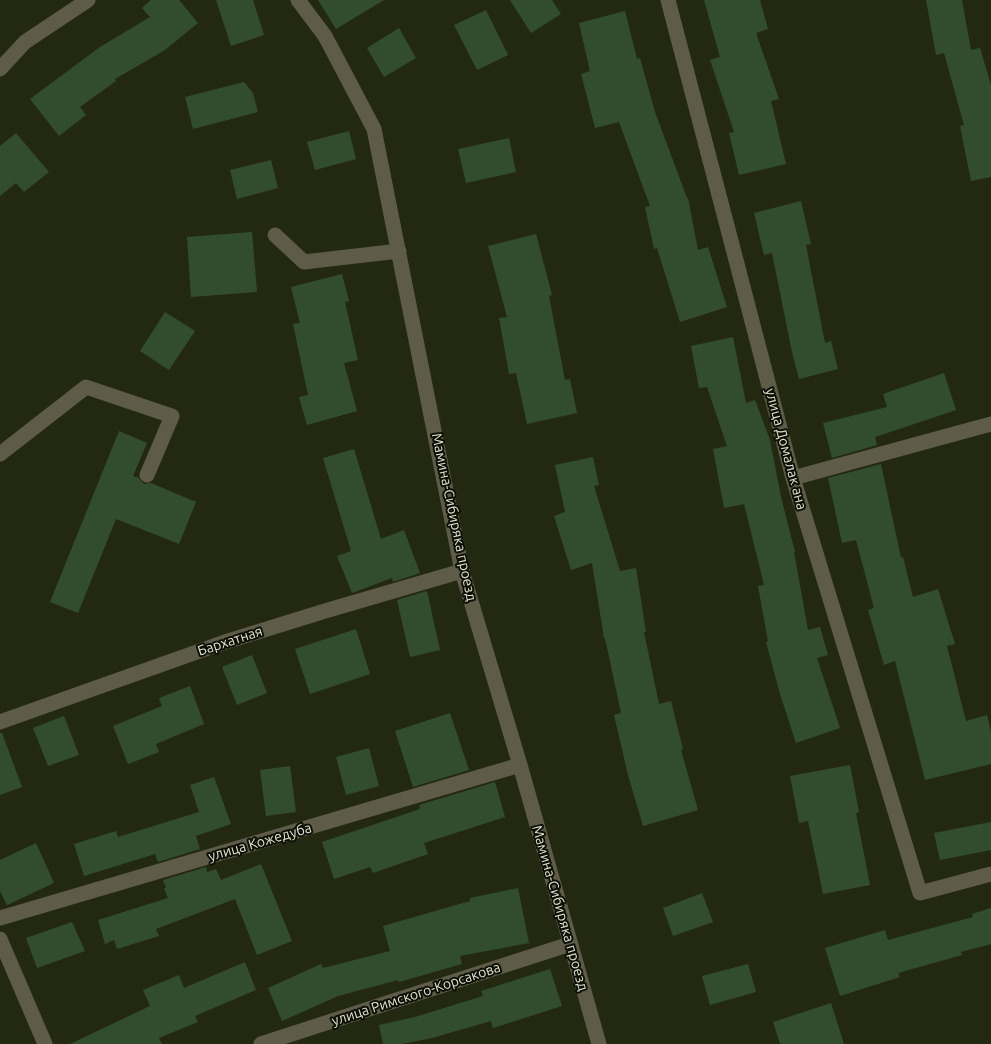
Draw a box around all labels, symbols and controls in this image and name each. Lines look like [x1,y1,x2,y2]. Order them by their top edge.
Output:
street label: улица Домалак ана [762,386,810,512]
street label: Мамина-Сибиряка проезд [428,432,480,602]
street label: Бархатная [195,623,265,659]
street label: улица Кожедуба [207,819,313,865]
street label: Мамина-Сибиряка проезд [528,823,592,993]
street label: улица Римского-Корсакова [329,959,503,1029]

